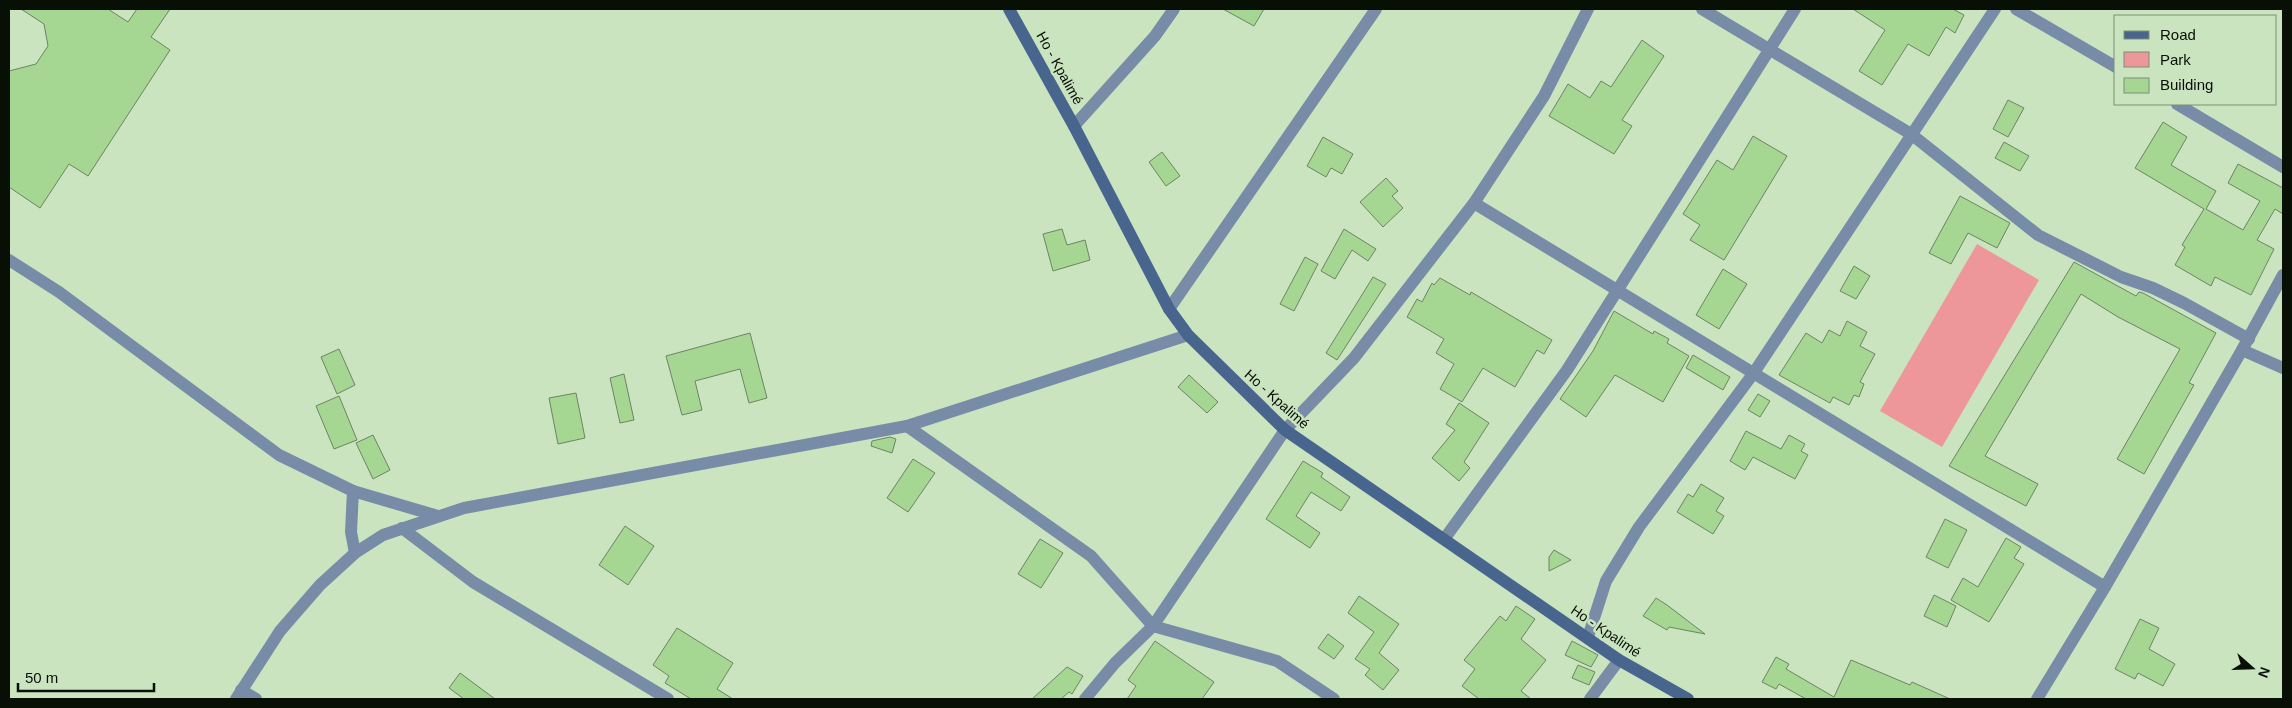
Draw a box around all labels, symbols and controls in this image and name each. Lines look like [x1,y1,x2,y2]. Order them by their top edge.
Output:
legend [2114,15,2277,105]
text: Road [2160,26,2196,43]
street label: Ho - Kpalimé [1033,29,1087,107]
text: Park [2160,51,2191,68]
text: Building [2160,76,2213,93]
street label: Ho - Kpalimé [1242,366,1313,432]
street label: Ho - Kpalimé [1568,602,1644,660]
north arrow [2227,643,2277,693]
scale bar [18,660,154,692]
text: N [2255,665,2273,680]
text: 50 m [25,669,58,686]

